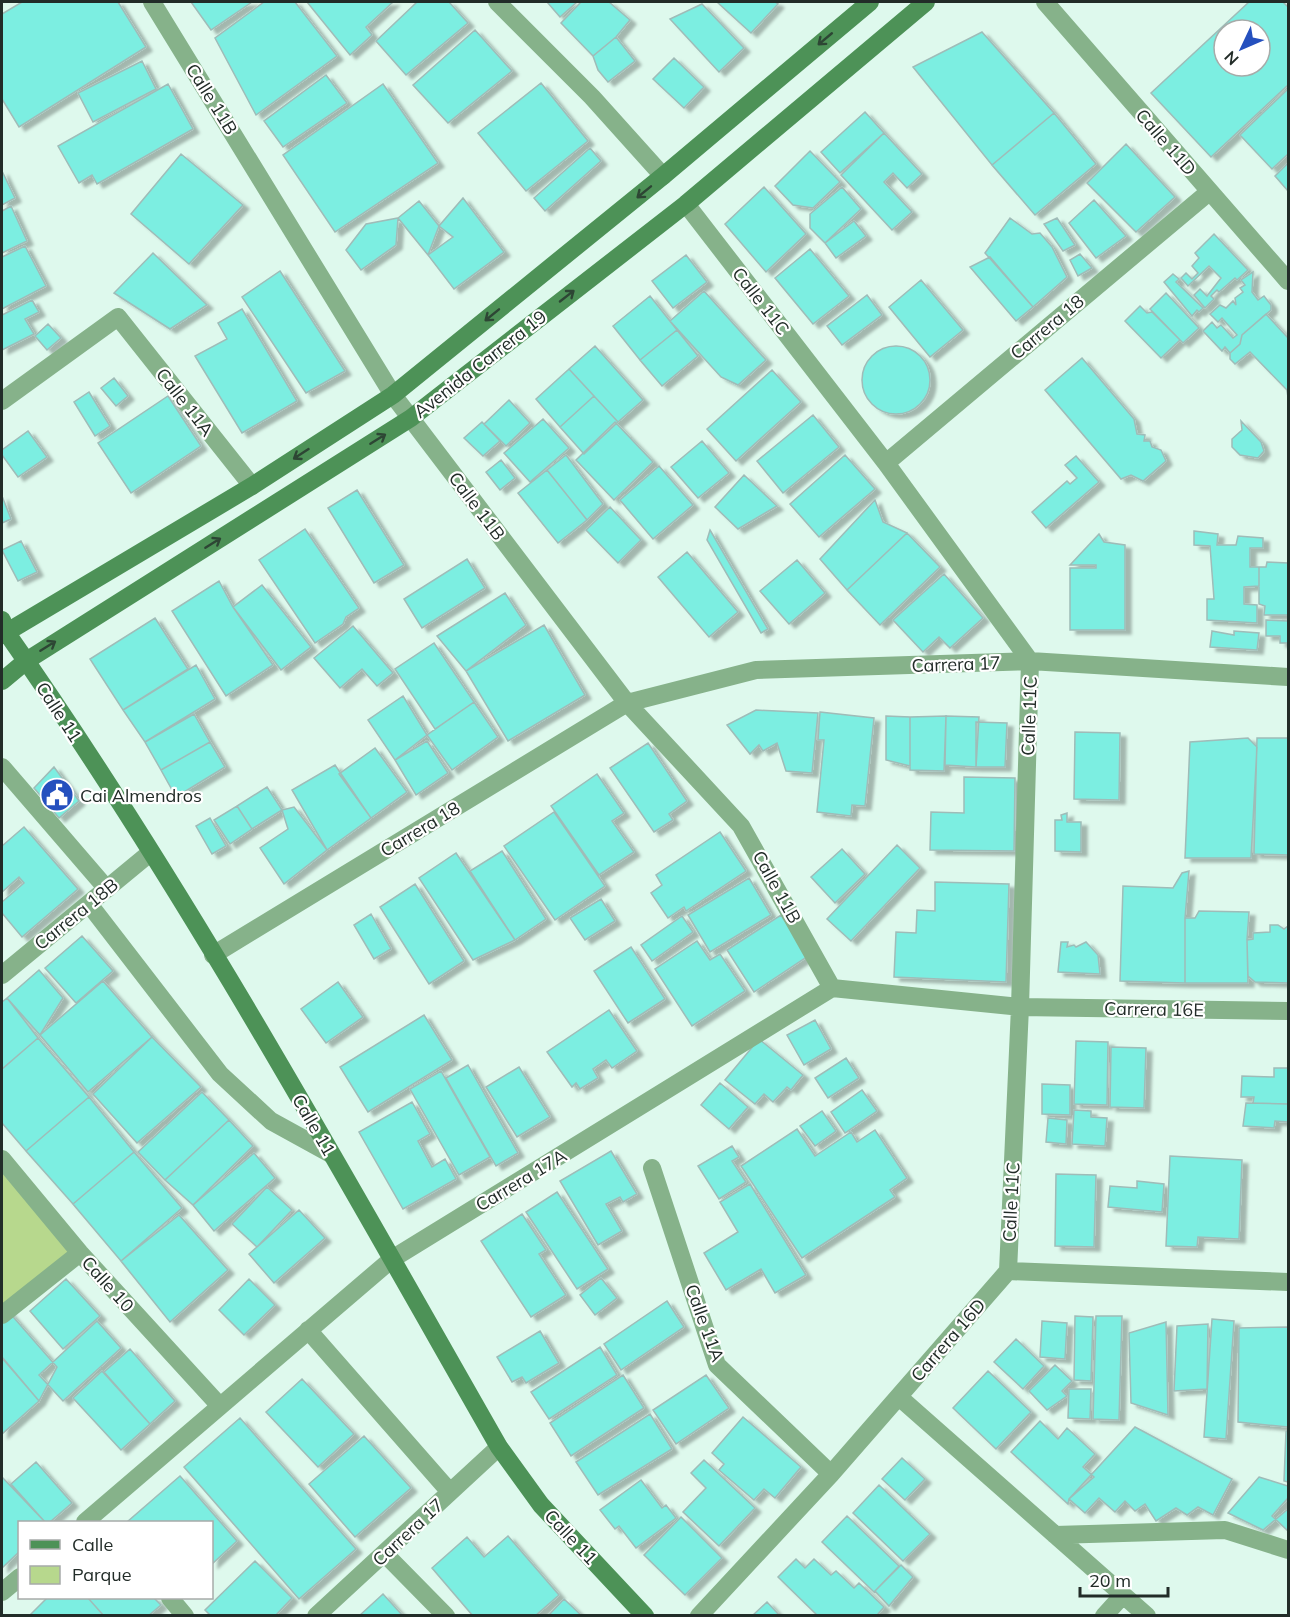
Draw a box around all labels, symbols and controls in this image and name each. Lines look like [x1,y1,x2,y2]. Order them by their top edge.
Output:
north arrow [1212,18,1272,78]
one-way arrow [817,33,833,46]
text: N [1220,47,1243,70]
street label: Calle 11B [181,59,243,139]
street label: Calle 11D [1131,104,1201,180]
one-way arrow [637,185,652,199]
street label: Calle 11C [727,262,795,340]
one-way arrow [559,290,575,303]
street label: Carrera 18 [1005,290,1089,364]
street label: Avenida Carrera 19 [409,305,551,423]
one-way arrow [484,308,500,321]
street label: Calle 11A [151,363,219,441]
one-way arrow [369,432,386,444]
one-way arrow [293,448,310,460]
street label: Calle 11B [444,467,510,545]
one-way arrow [204,536,221,548]
one-way arrow [39,640,56,652]
street label: Carrera 17 [911,651,1001,677]
street label: Calle 11C [1016,676,1042,756]
street label: Calle 11 [31,677,87,747]
public building icon: Cai Almendros [39,777,75,813]
place label: Cai Almendros [80,784,202,807]
street label: Carrera 18 [376,796,464,862]
street label: Calle 11B [748,847,806,927]
street label: Carrera 18B [29,873,123,955]
street label: Carrera 16E [1104,997,1204,1021]
street label: Calle 11 [287,1090,341,1160]
street label: Carrera 17A [471,1144,571,1216]
street label: Calle 11C [997,1162,1025,1242]
street label: Calle 10 [77,1251,139,1317]
street label: Calle 11A [680,1281,730,1365]
street label: Carrera 16D [906,1294,990,1386]
street label: Carrera 17 [368,1493,448,1571]
street label: Calle 11 [540,1504,602,1570]
legend [18,1521,213,1599]
text: Calle [72,1533,113,1556]
scale bar [1080,1560,1168,1598]
text: Parque [72,1563,131,1586]
text: 20 m [1089,1569,1131,1592]

